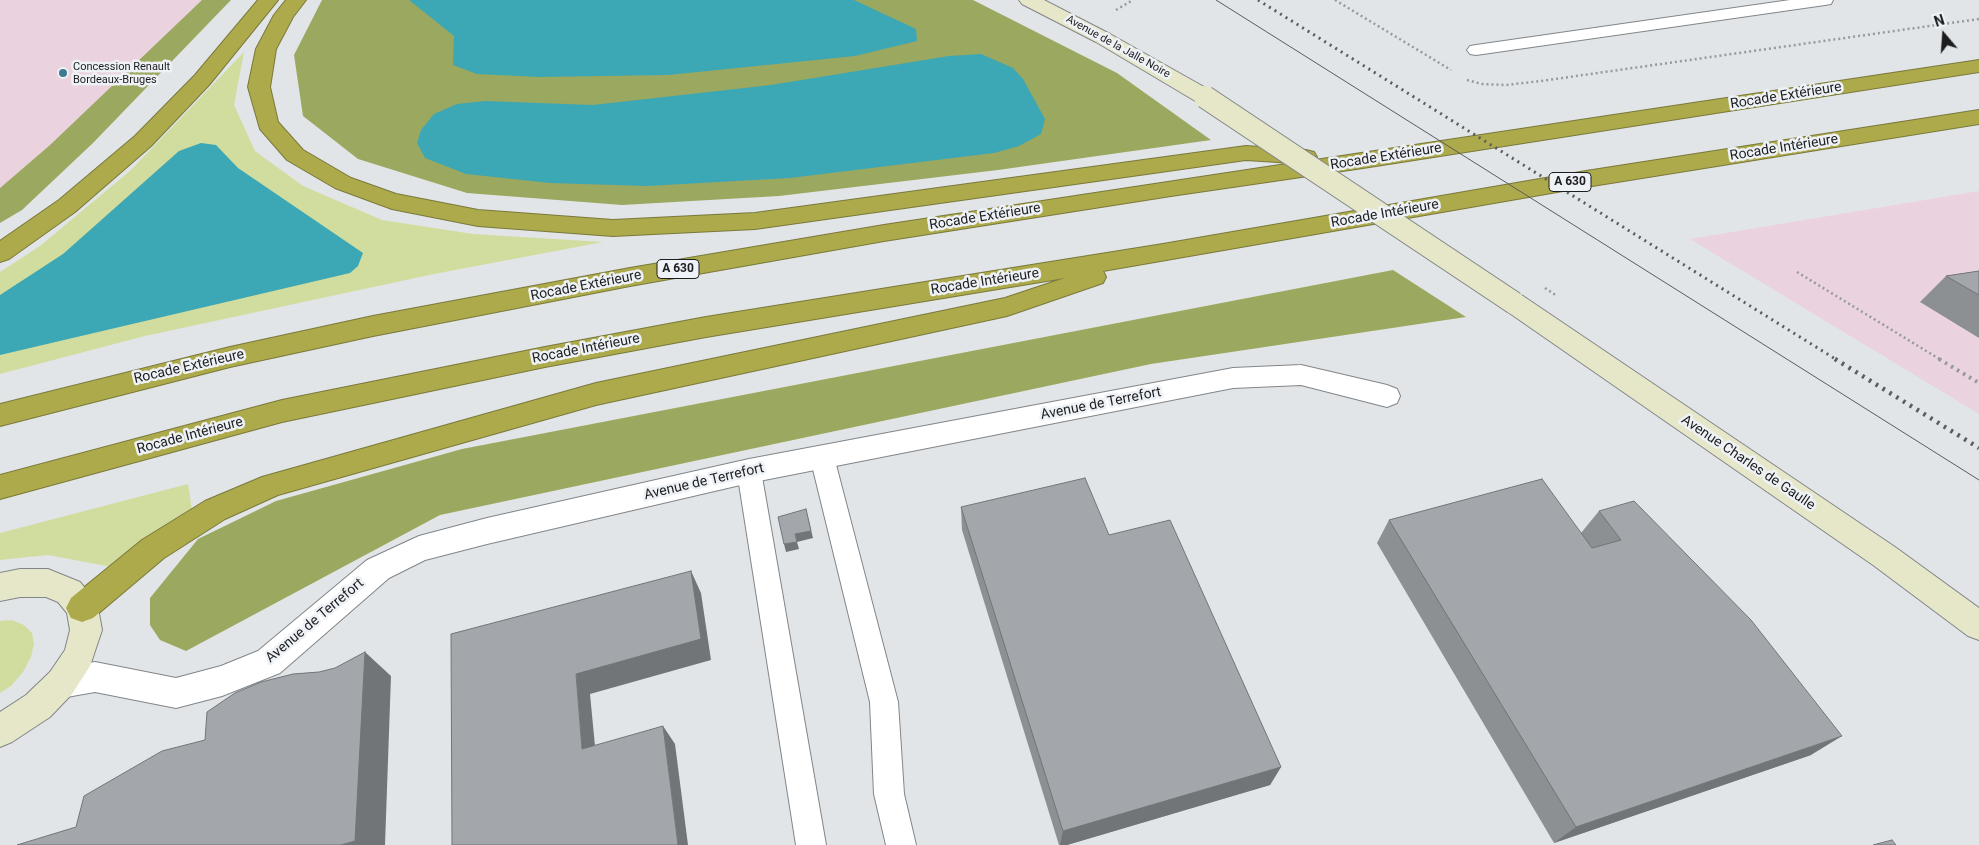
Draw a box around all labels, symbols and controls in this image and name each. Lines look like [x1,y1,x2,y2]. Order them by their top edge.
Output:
north arrow [1919,10,1969,60]
text: N [1932,12,1947,30]
street label: Avenue de la Jalle Noire [1064,13,1172,81]
place label: Concession Renault Bordeaux-Bruges [73,60,170,86]
marker: Concession Renault Bordeaux-Bruges [57,67,69,79]
street label: Rocade Extérieure [1729,79,1843,113]
street label: Rocade Intérieure [1729,131,1839,165]
street label: Rocade Extérieure [1329,140,1443,174]
road number: A 630 [1549,172,1591,192]
street label: Rocade Intérieure [1330,196,1440,232]
street label: Rocade Extérieure [928,200,1042,234]
road number: A 630 [657,260,699,278]
street label: Rocade Intérieure [930,265,1040,299]
street label: Rocade Extérieure [529,267,643,305]
street label: Rocade Intérieure [531,330,641,368]
street label: Rocade Extérieure [132,346,246,388]
street label: Avenue de Terrefort [1039,384,1163,424]
street label: Avenue Charles de Gaulle [1678,412,1818,514]
street label: Rocade Intérieure [135,414,245,458]
street label: Avenue de Terrefort [642,460,766,504]
street label: Avenue de Terrefort [263,575,367,667]

